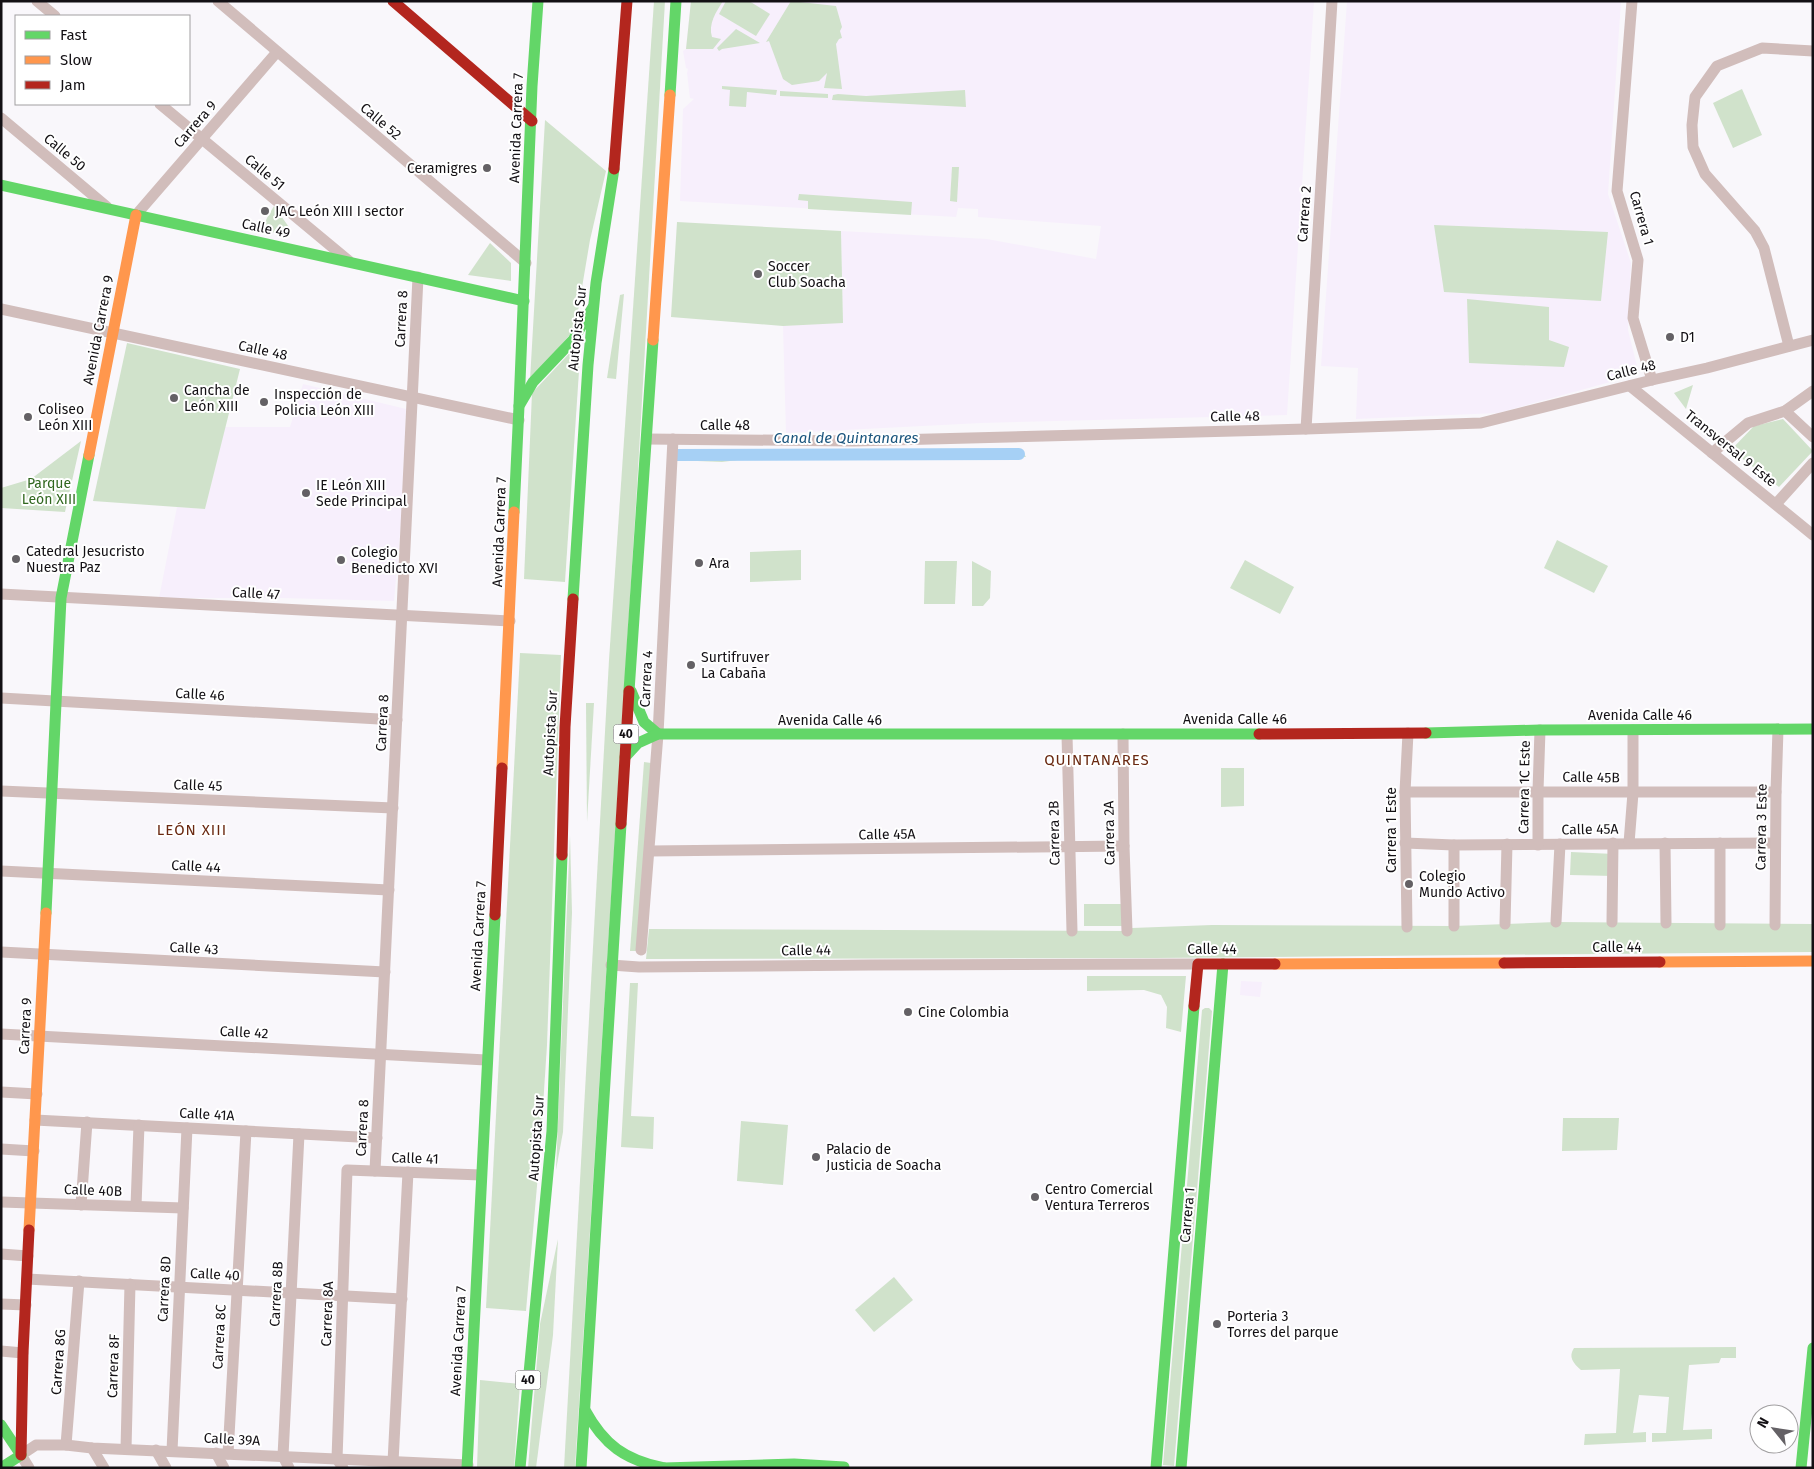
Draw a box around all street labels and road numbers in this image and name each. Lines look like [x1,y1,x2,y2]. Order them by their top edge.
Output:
street label: Avenida Carrera 7 [506,73,527,183]
street label: Carrera 9 [170,97,220,151]
street label: Calle 52 [357,99,405,143]
street label: Calle 50 [40,130,89,175]
street label: Calle 51 [241,151,288,194]
street label: Carrera 2 [1294,185,1315,243]
street label: Carrera 1 [1626,189,1657,247]
street label: Calle 49 [240,215,292,242]
street label: Avenida Carrera 9 [80,274,117,386]
street label: Autopista Sur [565,284,590,371]
street label: Carrera 8 [392,290,412,348]
street label: Calle 48 [237,337,289,364]
street label: Calle 48 [1605,356,1658,385]
street label: Transversal 9 Este [1682,406,1780,490]
street label: Calle 48 [1210,408,1260,425]
street label: Calle 48 [700,417,750,434]
street label: Avenida Carrera 7 [489,477,510,587]
street label: Calle 47 [232,584,280,603]
street label: Carrera 4 [637,650,657,708]
street label: Calle 46 [175,685,225,704]
street label: Autopista Sur [540,689,561,776]
street label: Carrera 8 [373,694,393,752]
street label: Avenida Calle 46 [1588,707,1692,724]
street label: Avenida Calle 46 [1183,711,1287,728]
street label: Avenida Calle 46 [778,712,882,729]
road number: 40 [614,724,638,744]
street label: Carrera 1C Este [1515,740,1534,834]
street label: Calle 45B [1562,768,1620,787]
street label: Calle 45 [173,776,223,795]
street label: Carrera 3 Este [1752,784,1771,871]
street label: Carrera 1 Este [1383,787,1400,873]
street label: Carrera 2B [1045,800,1064,866]
street label: Carrera 2A [1100,801,1119,865]
street label: Calle 45A [1561,821,1619,838]
street label: Calle 45A [858,826,916,843]
street label: Calle 44 [171,857,222,876]
street label: Avenida Carrera 7 [467,881,490,991]
street label: Calle 43 [169,939,219,958]
street label: Calle 44 [1592,939,1642,956]
street label: Calle 44 [1187,941,1237,958]
street label: Calle 44 [781,942,831,959]
street label: Carrera 9 [16,997,35,1055]
street label: Calle 42 [219,1023,269,1042]
street label: Autopista Sur [525,1094,548,1181]
street label: Carrera 8 [353,1099,373,1157]
street label: Calle 41A [179,1105,235,1124]
street label: Calle 41 [391,1149,439,1168]
street label: Calle 40B [63,1181,122,1200]
street label: Carrera 1 [1177,1187,1198,1243]
street label: Carrera 8D [154,1255,175,1323]
street label: Carrera 8B [266,1261,287,1327]
street label: Calle 40 [190,1265,241,1284]
street label: Carrera 8A [318,1281,337,1347]
street label: Avenida Carrera 7 [447,1286,470,1396]
street label: Carrera 8C [209,1304,230,1370]
street label: Carrera 8G [48,1328,69,1396]
street label: Carrera 8F [104,1334,123,1398]
road number: 40 [516,1370,540,1390]
street label: Calle 39A [203,1430,261,1449]

